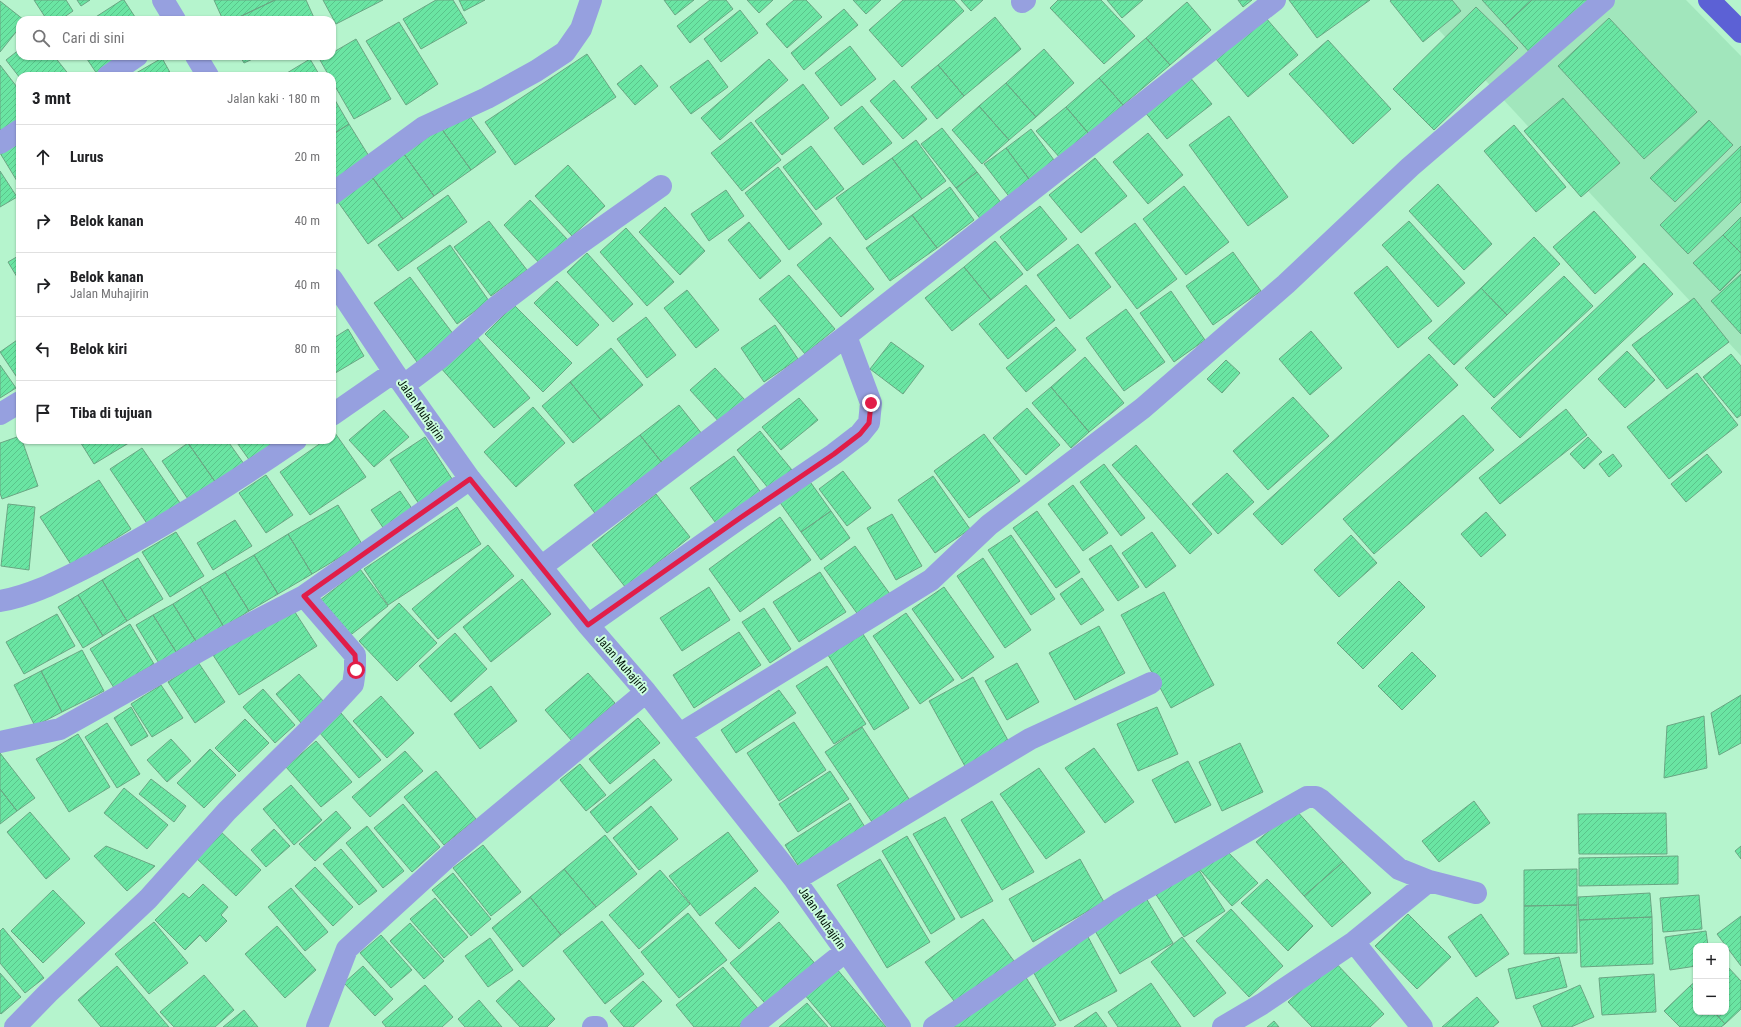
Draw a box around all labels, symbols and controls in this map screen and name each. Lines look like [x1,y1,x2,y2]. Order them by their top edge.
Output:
search box [16,16,336,60]
icon: search [30,27,52,49]
text: Cari di sini [62,29,124,47]
text: 3 mnt [32,88,71,108]
text: Jalan kaki · 180 m [227,91,320,106]
icon: ahead [32,146,54,168]
text: Lurus [70,148,104,166]
text: 20 m [294,149,320,164]
icon: right [32,210,54,232]
text: Belok kanan [70,212,144,230]
text: 40 m [294,213,320,228]
text: Belok kanan [70,268,144,286]
icon: right [32,274,54,296]
text: 40 m [294,277,320,292]
text: Jalan Muhajirin [70,286,149,301]
icon: left [32,338,54,360]
text: Belok kiri [70,340,127,358]
text: 80 m [294,341,320,356]
street label: Jalan Muhajirin [394,376,448,444]
route end [862,394,880,412]
icon: arrive [32,402,54,424]
text: Tiba di tujuan [70,404,152,422]
street label: Jalan Muhajirin [593,632,651,696]
route start [347,661,365,679]
street label: Jalan Muhajirin [795,884,849,952]
map controls [1693,943,1729,1015]
button: + [1693,943,1729,979]
button: − [1693,979,1729,1015]

